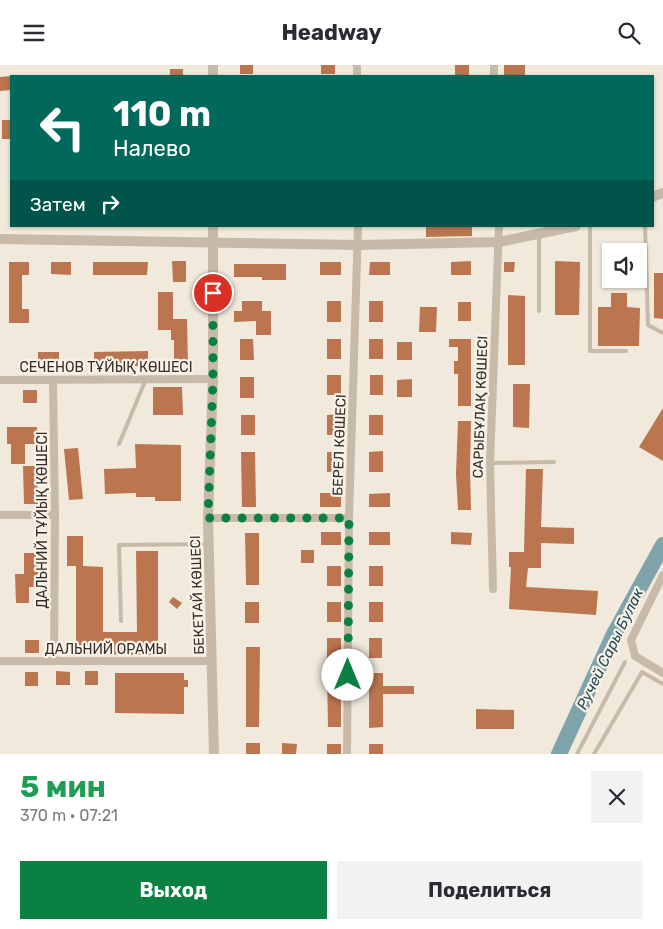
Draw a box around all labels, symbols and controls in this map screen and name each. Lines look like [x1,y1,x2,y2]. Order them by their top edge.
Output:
icon: menu [20,19,48,47]
text: Headway [281,19,382,46]
icon: search [615,19,643,47]
text: 110 m [113,93,211,135]
icon: left [30,95,95,160]
text: Налево [113,135,191,162]
icon: right [96,190,124,218]
text: Затем [30,193,86,216]
map controls [602,243,647,288]
button: sound [602,243,647,288]
pin [192,272,234,314]
icon: arrive [199,279,227,307]
street label: САРЫБҰЛАҚ КӨШЕСІ [470,335,491,479]
street label: СЕЧЕНОВ ТҰЙЫҚ КӨШЕСІ [20,358,193,376]
street label: БЕРЕЛ КӨШЕСІ [329,394,350,496]
street label: ДАЛЬНИЙ ТҰЙЫҚ КӨШЕСІ [33,431,51,609]
street label: БЕКЕТАЙ КӨШЕСІ [186,535,208,655]
water label: Ручей Сары Булак [573,585,648,713]
street label: ДАЛЬНИЙ ОРАМЫ [45,640,167,658]
position arrow [321,648,373,700]
text: 5 мин [20,769,106,805]
button: close [591,771,643,823]
text: 370 m · 07:21 [20,806,118,825]
button: Выход [20,861,327,919]
button: Поделиться [337,861,643,919]

